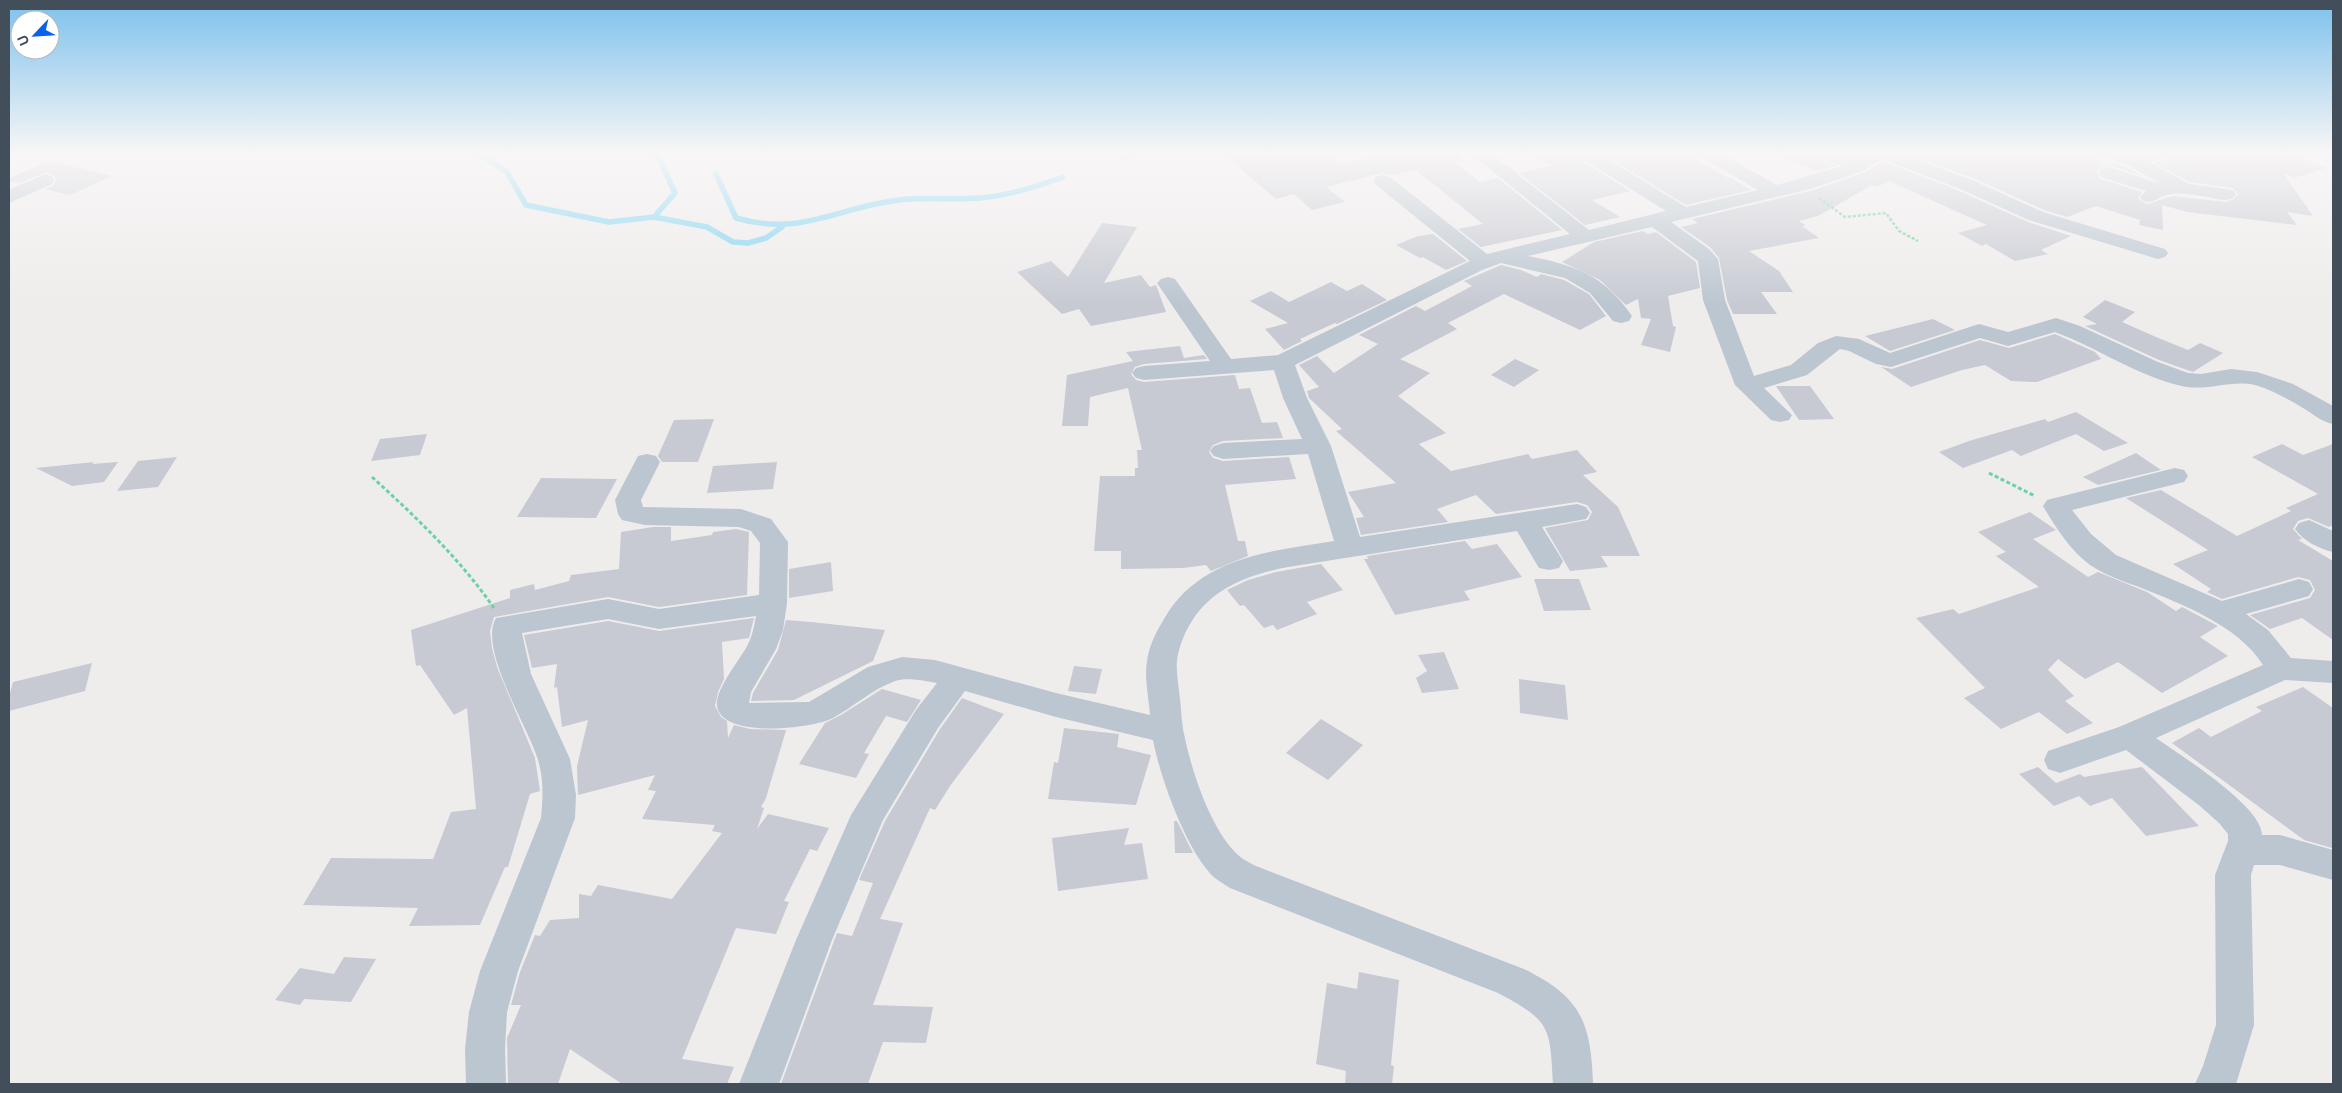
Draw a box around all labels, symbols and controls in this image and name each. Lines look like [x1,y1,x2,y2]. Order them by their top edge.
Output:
north arrow [10,10,60,60]
text: U [14,32,33,48]

